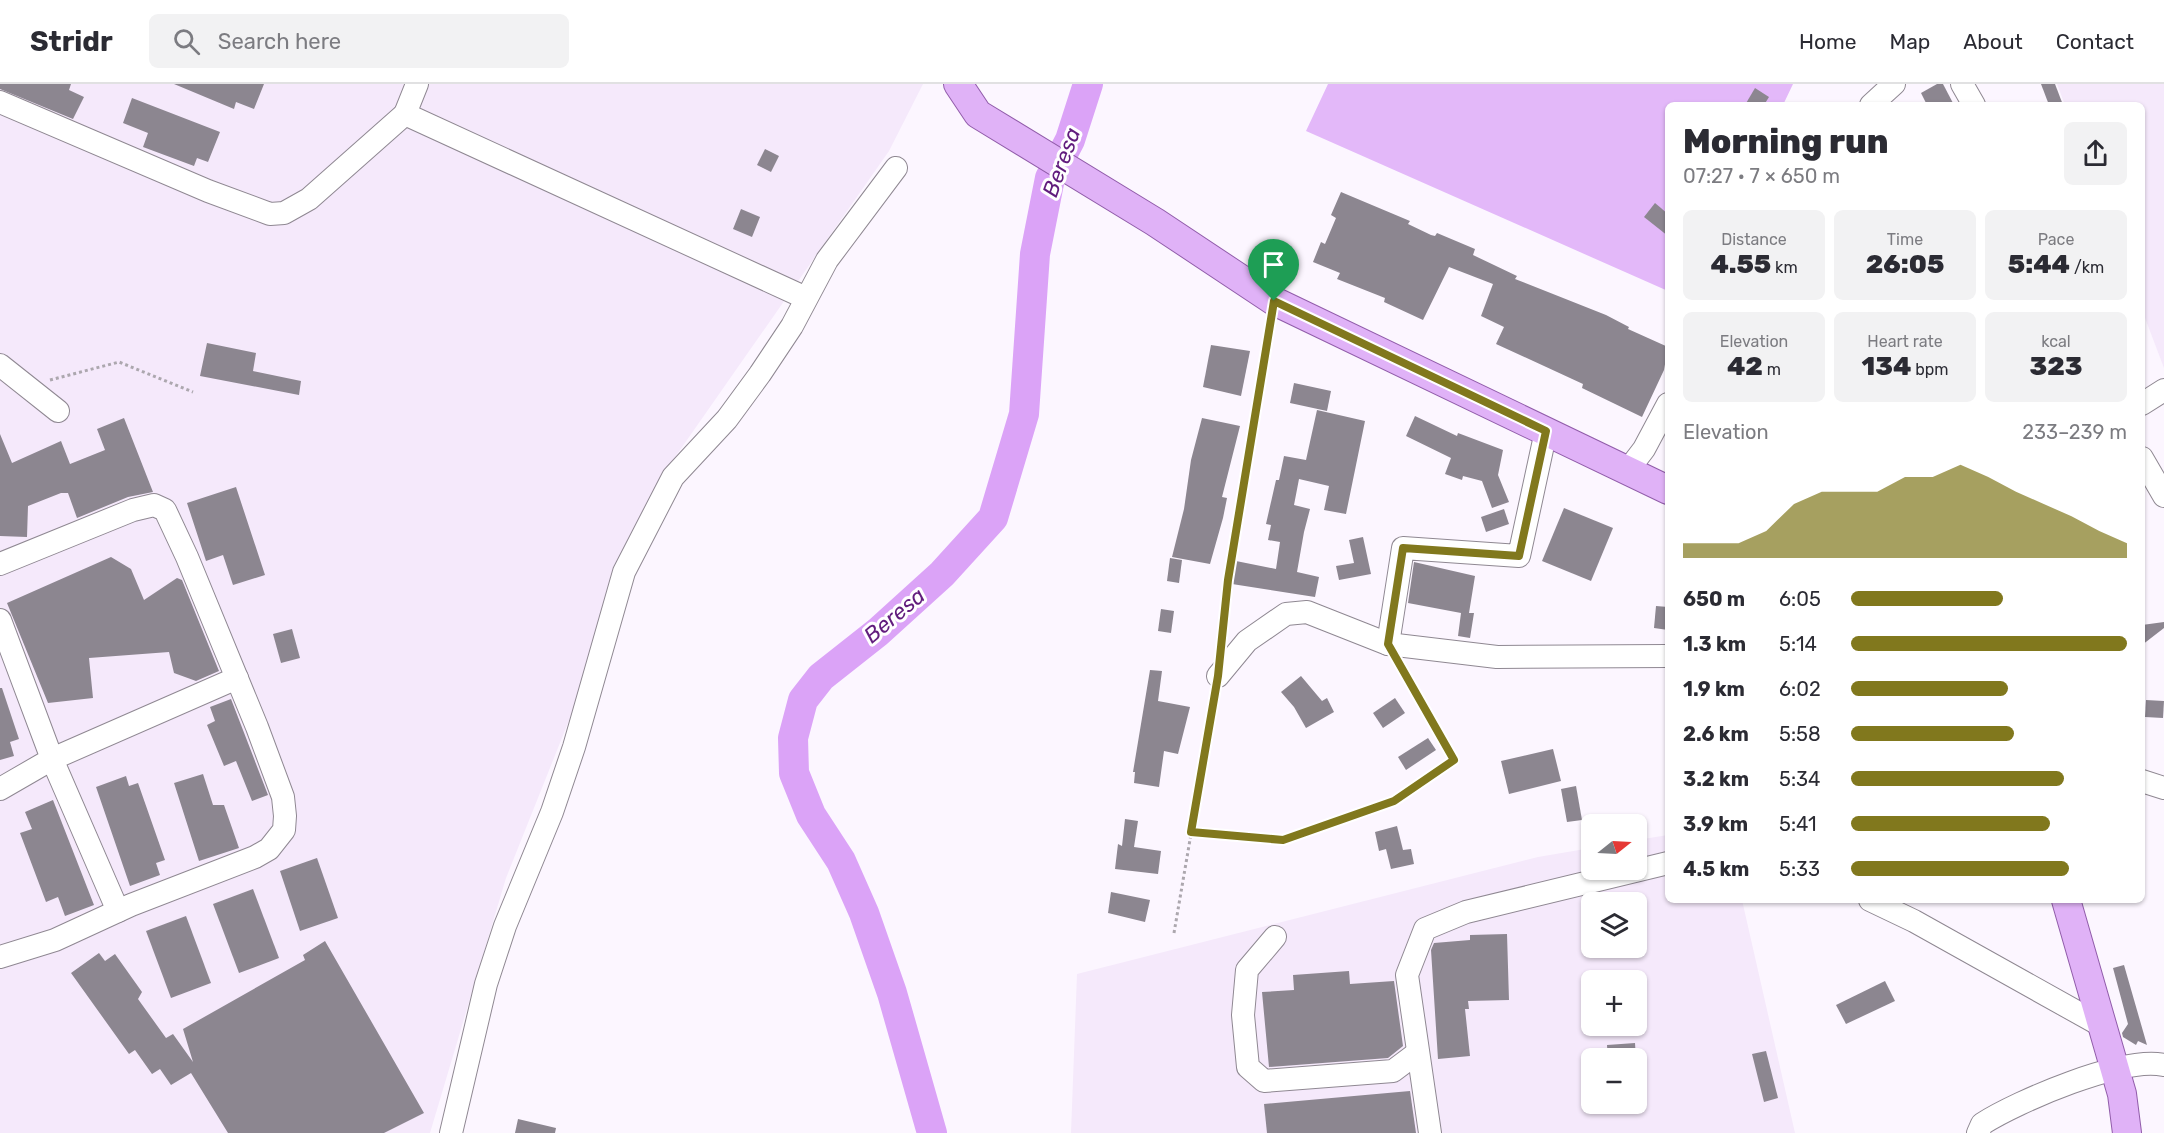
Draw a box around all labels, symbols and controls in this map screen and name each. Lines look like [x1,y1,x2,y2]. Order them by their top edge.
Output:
search box [149,14,569,68]
text: Stridr [30,25,113,58]
icon: search [170,25,203,58]
text: Search here [218,28,341,55]
text: Home [1799,29,1856,54]
text: Map [1889,29,1930,54]
text: About [1963,29,2023,54]
text: Contact [2056,29,2134,54]
text: Morning run [1683,122,1888,161]
button: share [2064,122,2127,185]
water label: Beresa [1037,124,1086,200]
text: 07:27 · 7 × 650 m [1683,164,1840,188]
text: Distance [1721,230,1787,249]
text: Time [1887,230,1923,249]
text: Pace [2038,230,2074,249]
pin [1248,239,1299,301]
icon: arrive [1257,248,1290,281]
text: 4.55 [1710,249,1771,280]
text: 26:05 [1866,249,1944,280]
text: 5:44 [2008,249,2070,280]
text: km [1771,258,1798,277]
text: /km [2070,258,2104,277]
text: Elevation [1720,332,1788,351]
text: Heart rate [1867,332,1943,351]
text: kcal [2041,332,2071,351]
text: 42 [1727,351,1763,382]
text: 134 [1861,351,1911,382]
text: 323 [2029,351,2083,382]
text: m [1763,360,1781,379]
text: bpm [1911,360,1949,379]
text: Elevation [1683,420,1769,444]
text: 233–239 m [2022,420,2127,444]
water label: Beresa [858,582,931,649]
text: 650 m [1683,587,1745,611]
text: 6:05 [1779,587,1821,611]
text: 1.3 km [1683,632,1746,656]
text: 5:14 [1779,632,1817,656]
text: 1.9 km [1683,677,1745,701]
text: 6:02 [1779,677,1821,701]
text: 2.6 km [1683,722,1749,746]
text: 5:58 [1779,722,1821,746]
text: 3.2 km [1683,767,1749,791]
text: 5:34 [1779,767,1820,791]
text: 3.9 km [1683,812,1748,836]
text: 5:41 [1779,812,1817,836]
north arrow [1581,814,1647,880]
map controls [1581,814,1647,1114]
text: 4.5 km [1683,857,1749,881]
text: 5:33 [1779,857,1820,881]
button: layers [1581,892,1647,958]
button: + [1581,970,1647,1036]
button: − [1581,1048,1647,1114]

